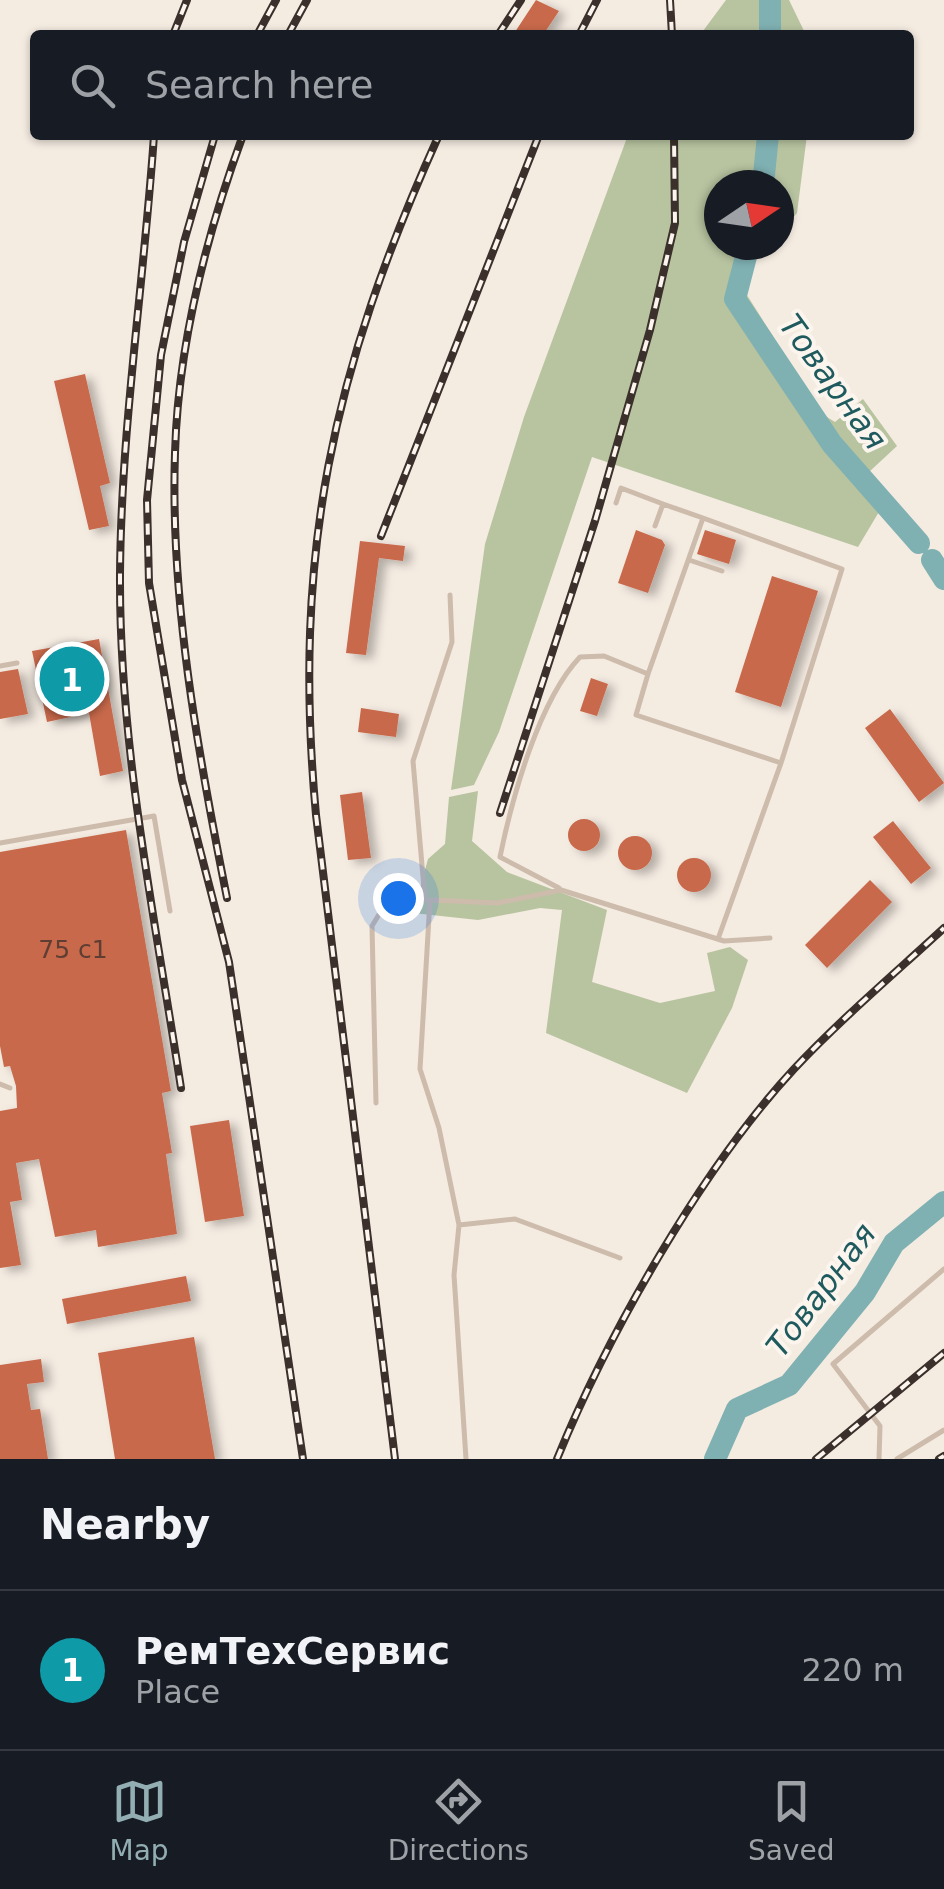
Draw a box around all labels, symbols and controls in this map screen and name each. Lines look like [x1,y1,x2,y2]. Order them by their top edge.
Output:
search box [30,30,914,140]
icon: search [65,58,120,113]
text: Search here [145,63,373,107]
north arrow [704,170,794,260]
water label: Товарная [771,307,895,457]
pin: 1 [40,642,104,716]
your location [373,873,424,924]
house number: 75 с1 [38,935,108,964]
water label: Товарная [758,1216,884,1364]
text: Nearby [40,1500,210,1549]
text: РемТехСервис [135,1629,450,1673]
text: 1 [61,1651,84,1689]
text: 220 m [802,1651,904,1689]
text: Place [135,1673,220,1711]
tab: Map [110,1774,169,1867]
tab: Directions [388,1774,529,1867]
tab: Saved [748,1774,834,1867]

